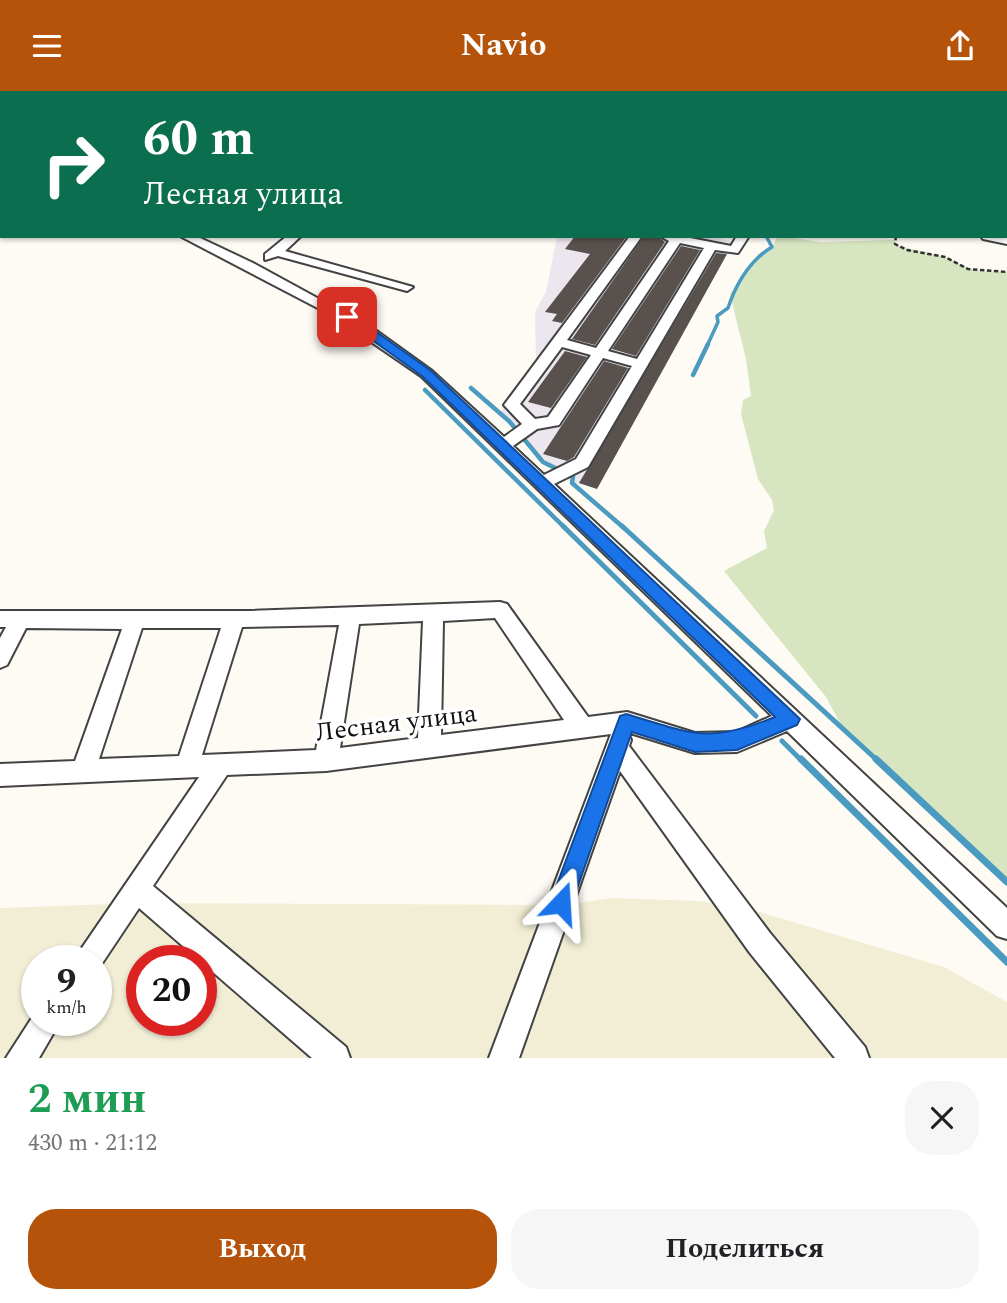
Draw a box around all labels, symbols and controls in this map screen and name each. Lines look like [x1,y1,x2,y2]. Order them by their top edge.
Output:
text: Navio [460,21,547,70]
icon: menu [28,27,66,65]
icon: share [941,27,979,65]
text: 60 m [143,102,254,177]
icon: right [28,119,119,210]
text: Лесная улица [143,170,343,219]
pin [317,287,377,347]
icon: arrive [328,298,366,336]
street label: Лесная улица [313,693,479,753]
position arrow [524,866,598,940]
speed limit sign: 20 [126,945,217,1036]
text: 9 [57,955,76,1008]
text: km/h [46,994,87,1021]
text: 2 мин [28,1068,146,1131]
button: close [905,1081,979,1155]
text: 430 m · 21:12 [28,1126,157,1161]
button: Выход [28,1209,497,1289]
button: Поделиться [511,1209,979,1289]

